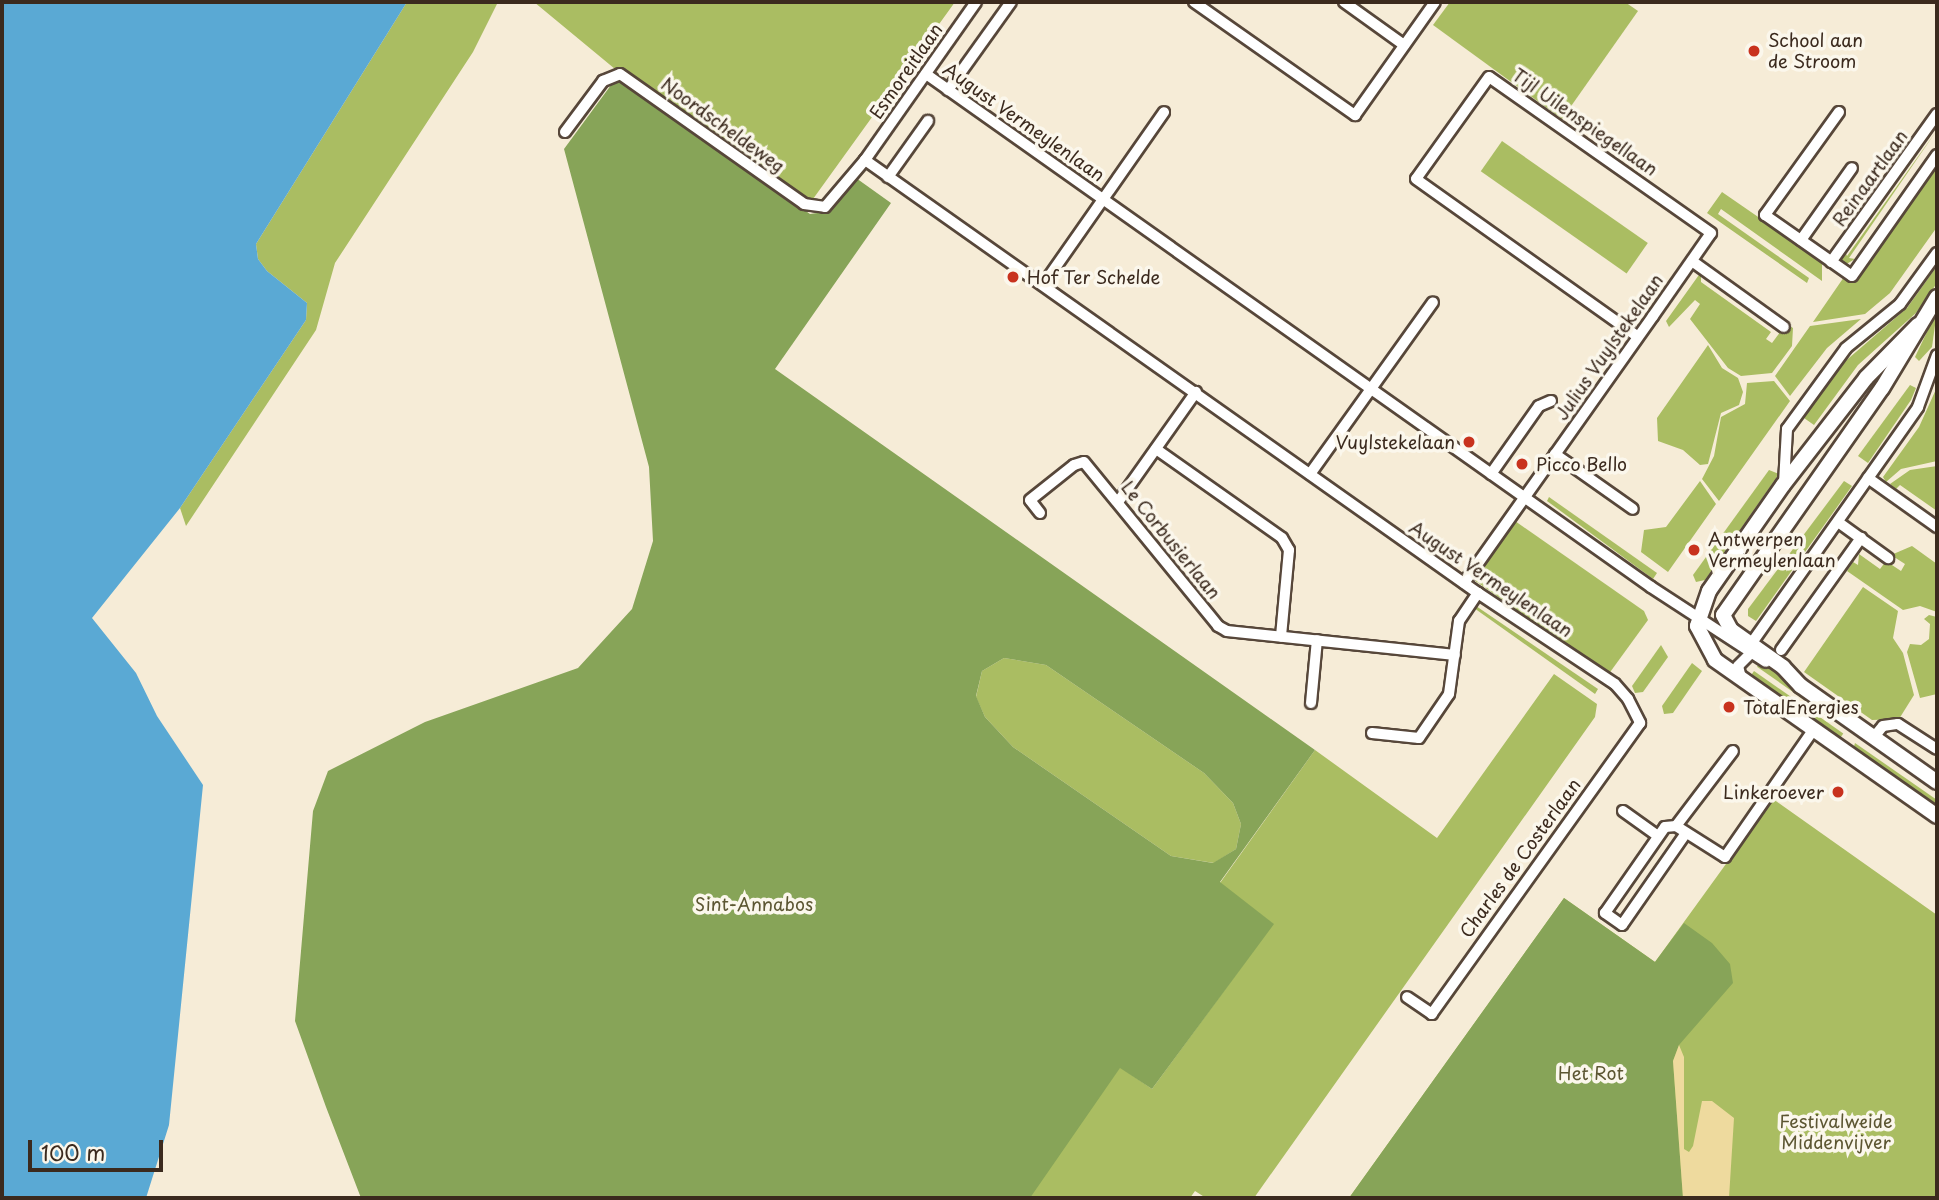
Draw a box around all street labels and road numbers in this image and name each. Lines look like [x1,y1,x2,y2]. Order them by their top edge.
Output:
street label: Esmoreitlaan [865,19,947,123]
street label: August Vermeylenlaan [938,57,1110,187]
street label: Tijl Uilenspiegellaan [1508,64,1662,180]
street label: Noordscheldeweg [657,73,789,177]
street label: Reinaartlaan [1828,126,1912,230]
street label: Julius Vuylstekelaan [1550,269,1668,425]
street label: Le Corbusierlaan [1117,477,1225,603]
street label: August Vermeylenlaan [1404,516,1578,642]
street label: Charles de Costerlaan [1455,774,1585,942]

